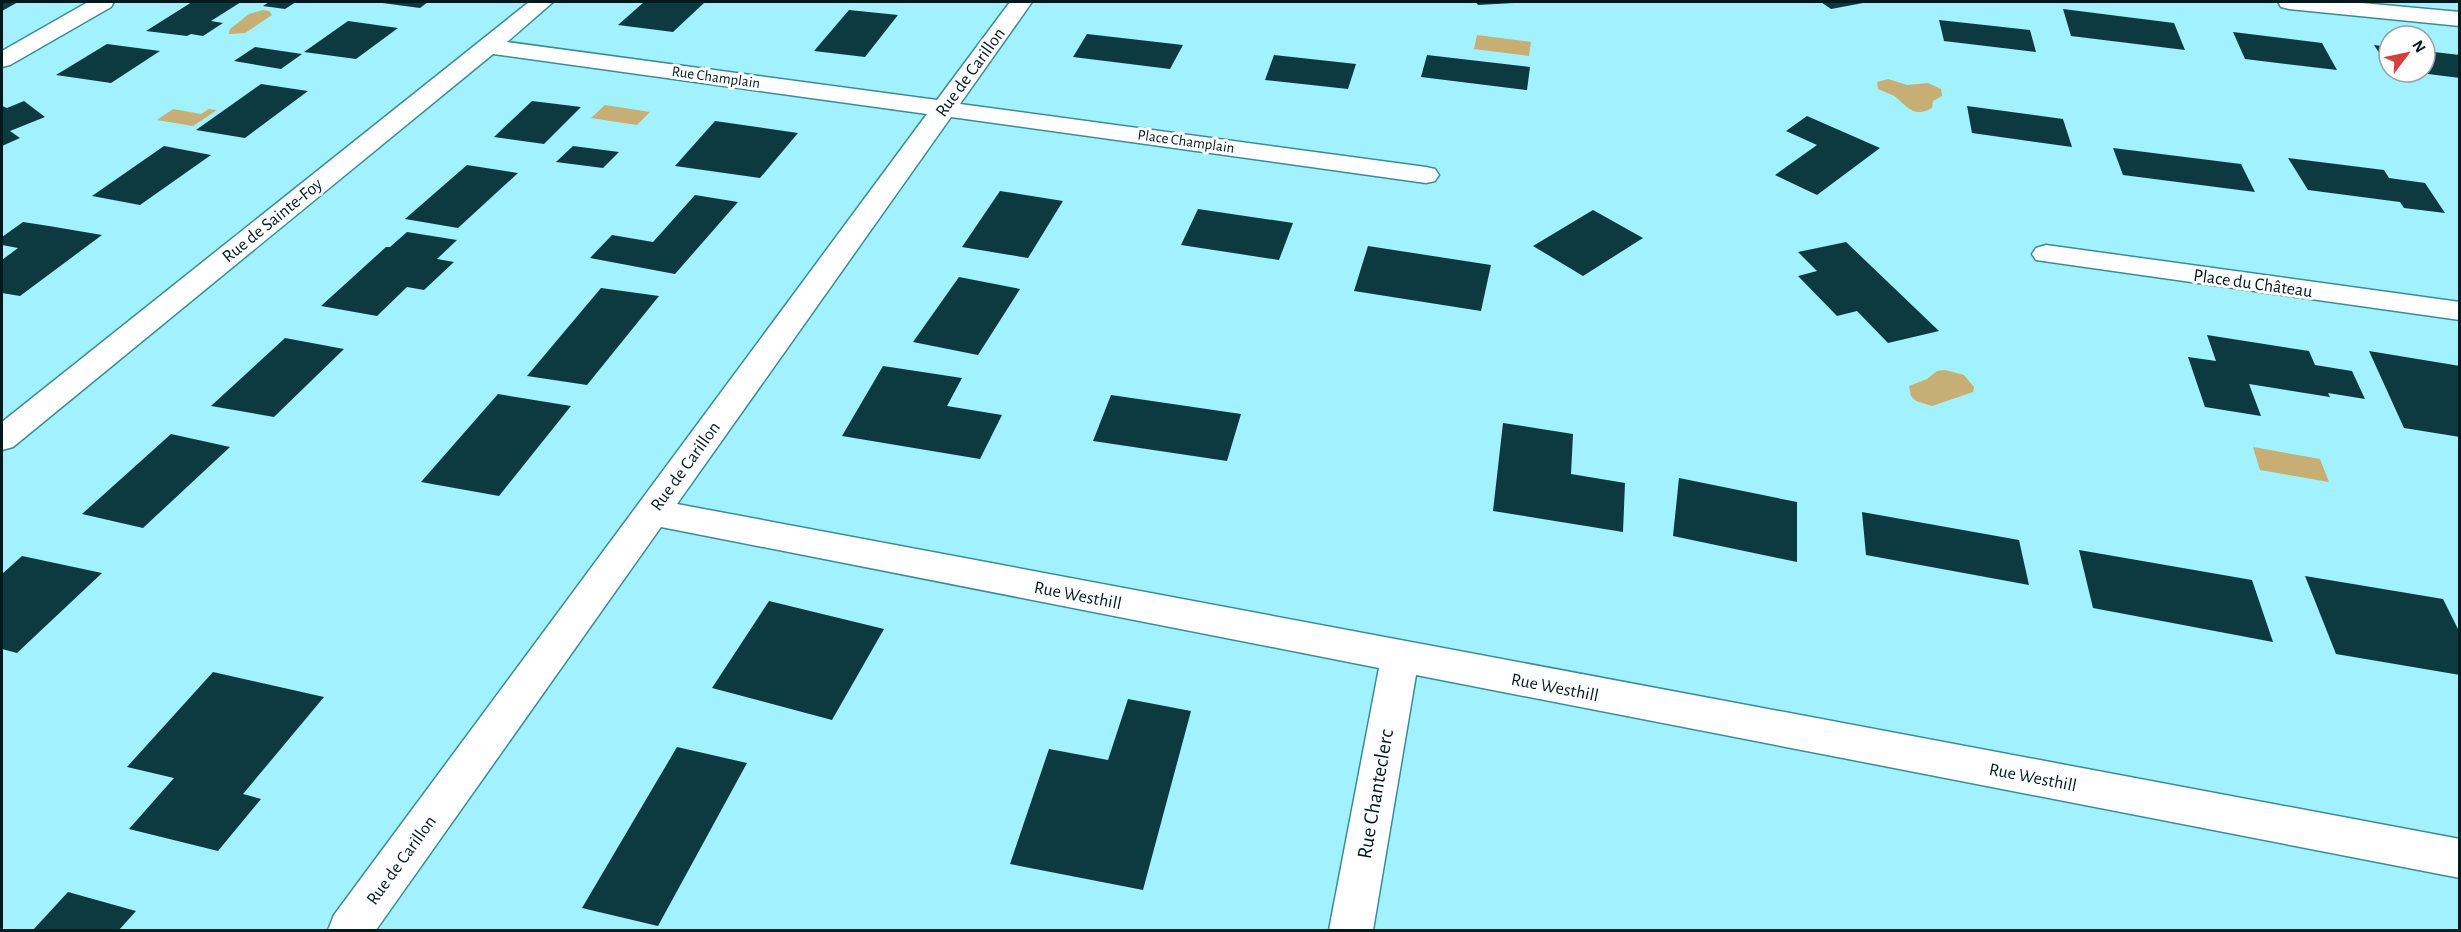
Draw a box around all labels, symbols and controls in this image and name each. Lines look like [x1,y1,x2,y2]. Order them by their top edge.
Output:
north arrow [2377,24,2437,84]
street label: Rue de Carillon [933,25,1009,120]
text: N [2409,38,2429,56]
street label: Rue Champlain [671,64,761,91]
street label: Place Champlain [1137,127,1235,156]
street label: Rue de Sainte-Foy [219,175,326,266]
street label: Place du Château [2192,267,2314,301]
street label: Rue de Carillon [648,419,724,514]
street label: Rue Westhill [1033,579,1123,613]
street label: Rue Westhill [1510,671,1600,705]
street label: Rue Chanteclerc [1354,728,1397,860]
street label: Rue Westhill [1988,761,2078,795]
street label: Rue de Carillon [364,813,440,908]

